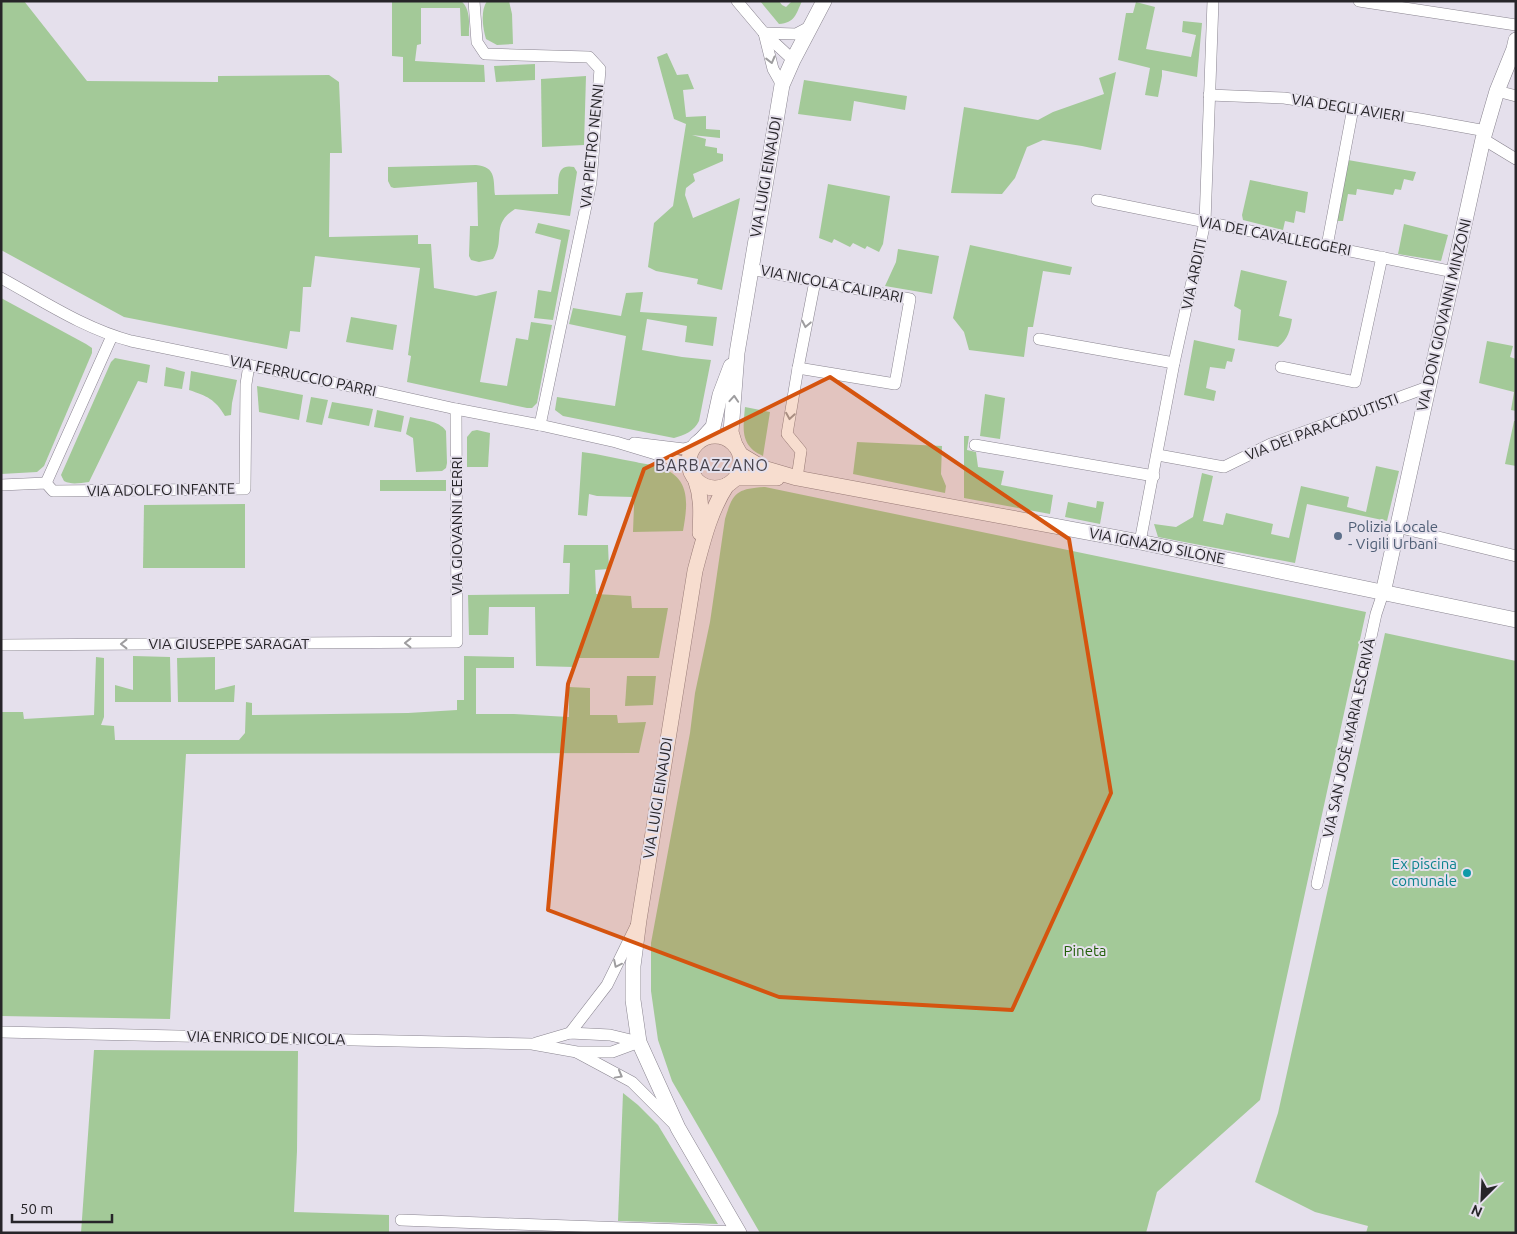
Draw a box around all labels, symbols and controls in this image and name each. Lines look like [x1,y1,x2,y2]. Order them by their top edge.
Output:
one-way arrow [765,55,776,64]
street label: VIA PIETRO NENNI [577,83,606,209]
street label: VIA DEGLI AVIERI [1290,90,1406,125]
street label: VIA LUIGI EINAUDI [746,115,785,239]
street label: VIA DEI CAVALLEGGERI [1197,212,1353,259]
street label: VIA DON GIOVANNI MINZONI [1413,217,1474,413]
street label: VIA ARDITI [1178,237,1209,311]
street label: VIA NICOLA CALIPARI [759,261,905,306]
one-way arrow [802,320,812,329]
street label: VIA FERRUCCIO PARRI [228,352,378,399]
street label: VIA DEI PARACADUTISTI [1243,389,1401,464]
one-way arrow [728,395,739,403]
one-way arrow [786,412,796,420]
street label: VIA GIOVANNI CERRI [448,456,465,596]
district label: BARBAZZANO [655,456,769,474]
street label: VIA ADOLFO INFANTE [87,480,235,499]
place label: Polizia Locale - Vigili Urbani [1348,518,1438,552]
street label: VIA IGNAZIO SILONE [1088,524,1226,567]
marker: Polizia Locale - Vigili Urbani [1332,530,1344,542]
street label: VIA GIUSEPPE SARAGAT [149,635,310,652]
street label: VIA SAN JOSÈ MARIA ESCRIVÀ [1319,636,1378,839]
one-way arrow [404,638,412,648]
one-way arrow [119,639,127,649]
street label: VIA LUIGI EINAUDI [640,736,676,860]
place label: Ex piscina comunale [1391,855,1457,889]
marker: Ex piscina comunale [1461,867,1473,879]
park label: Pineta [1063,942,1107,959]
one-way arrow [613,958,623,967]
street label: VIA ENRICO DE NICOLA [187,1028,346,1047]
one-way arrow [614,1069,623,1079]
north arrow [1457,1174,1507,1224]
scale bar [12,1192,112,1224]
text: 50 m [20,1200,53,1217]
text: N [1469,1201,1485,1220]

